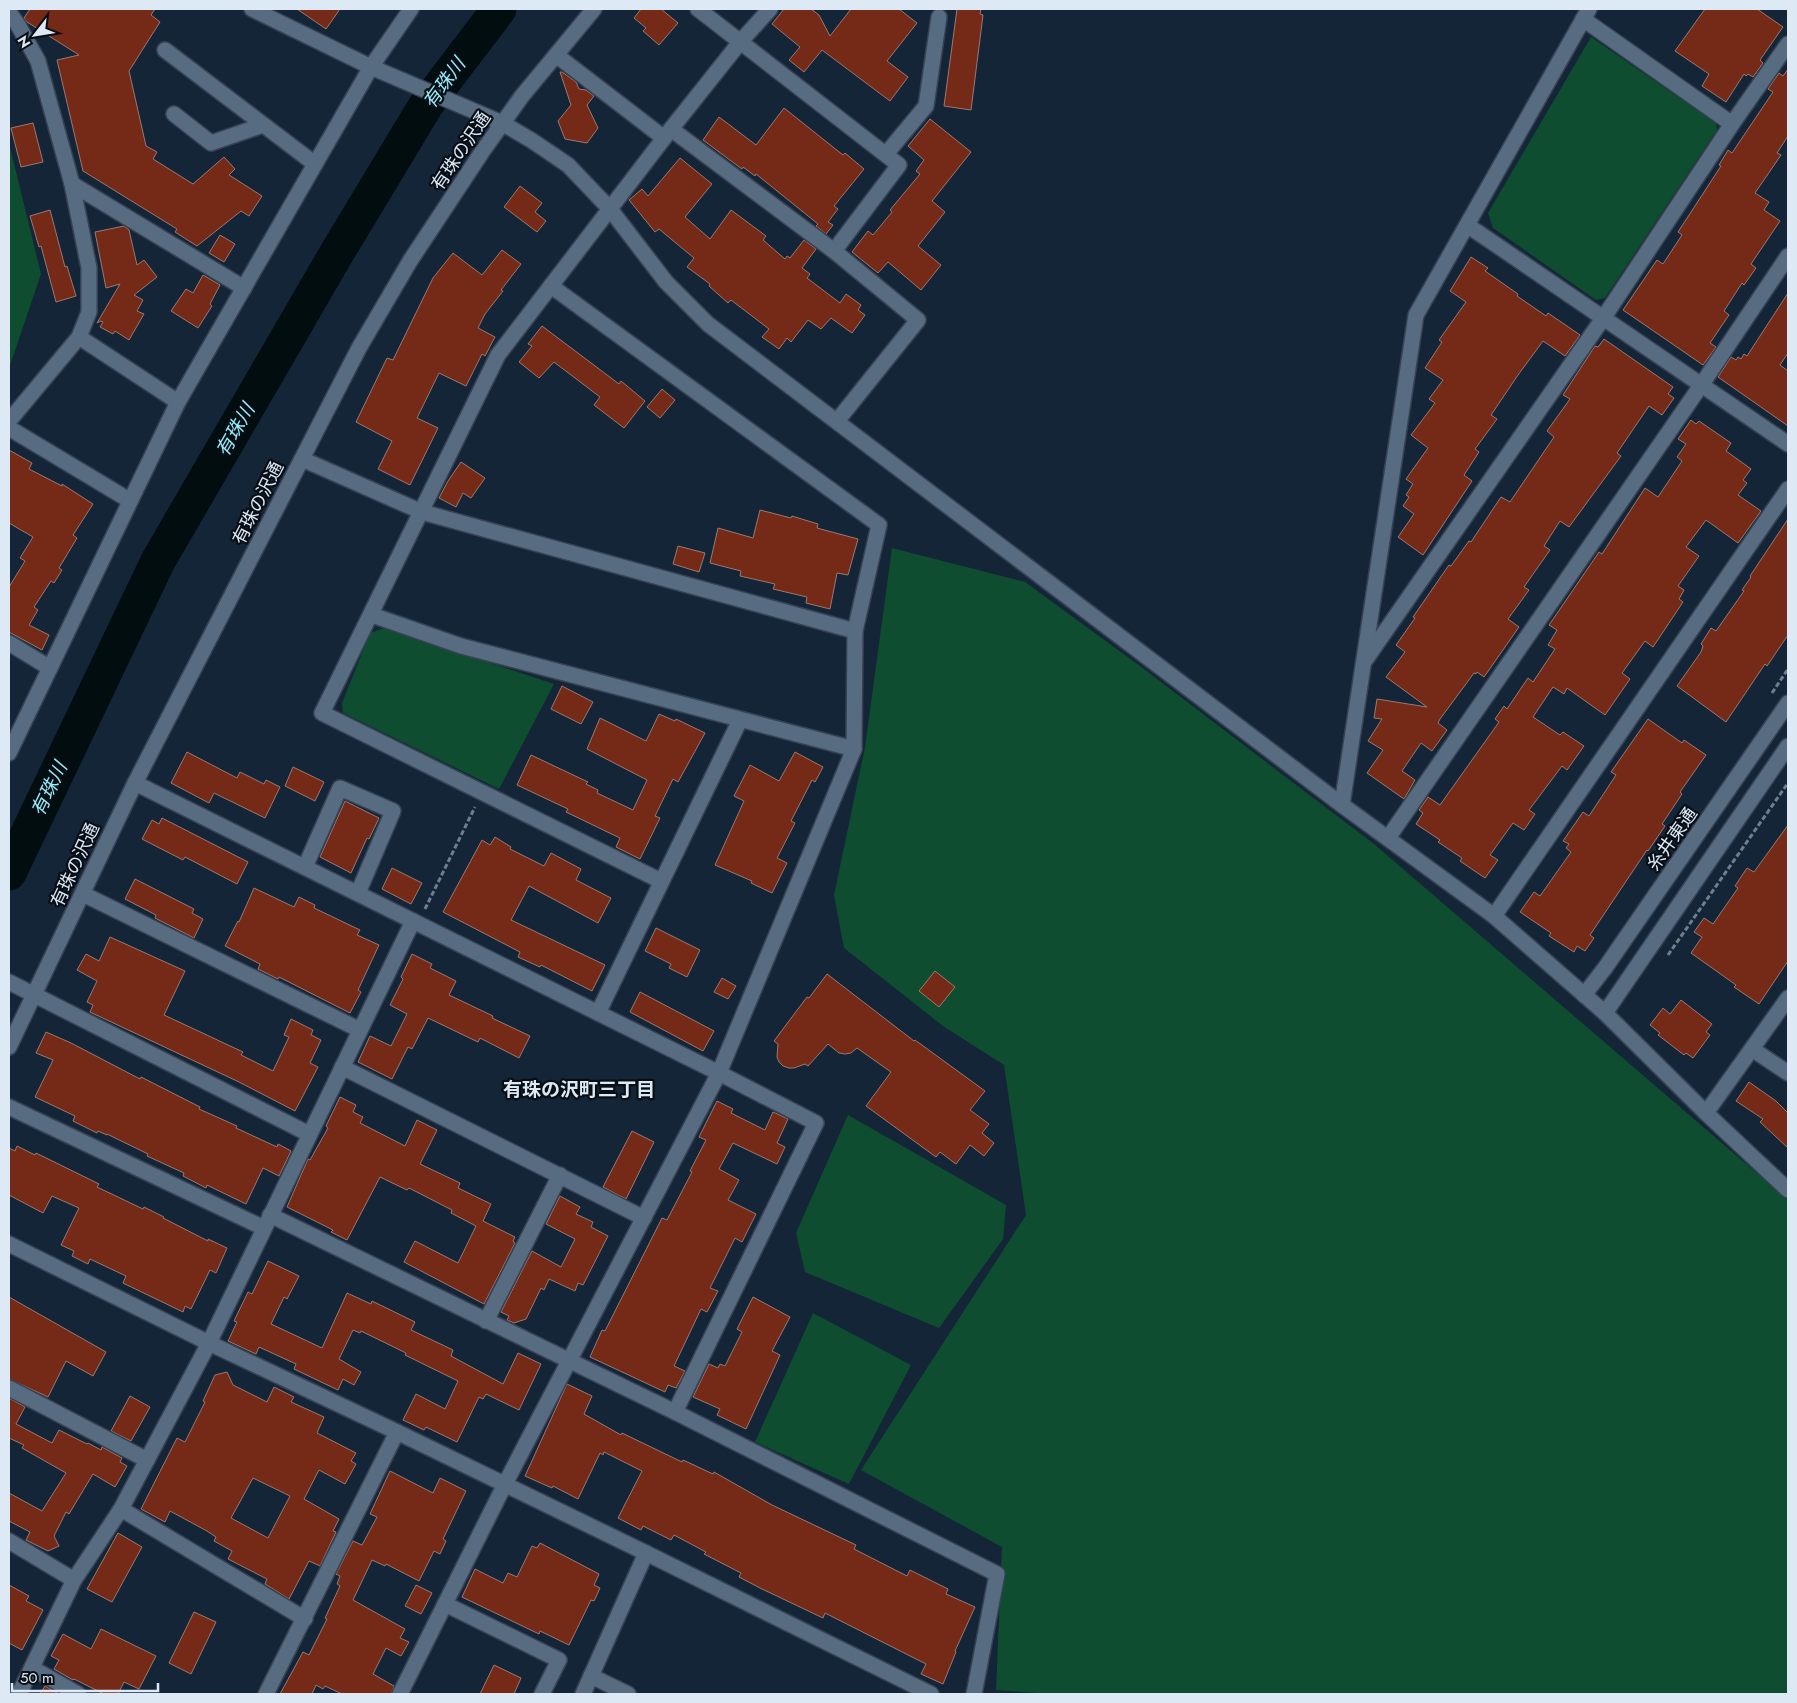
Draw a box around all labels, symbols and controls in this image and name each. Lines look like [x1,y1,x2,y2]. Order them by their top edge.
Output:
north arrow [10,10,60,60]
text: N [12,32,35,52]
water label: 有珠川 [416,50,473,114]
street label: 有珠の沢通 [425,106,497,196]
water label: 有珠川 [209,397,262,461]
street label: 有珠の沢通 [226,457,290,549]
water label: 有珠川 [24,756,75,821]
street label: 糸井東通 [1641,802,1703,876]
street label: 有珠の沢通 [44,819,106,911]
district label: 有珠の沢町三丁目 [503,1076,655,1103]
scale bar [12,1660,159,1692]
text: 50 m [20,1667,54,1689]

